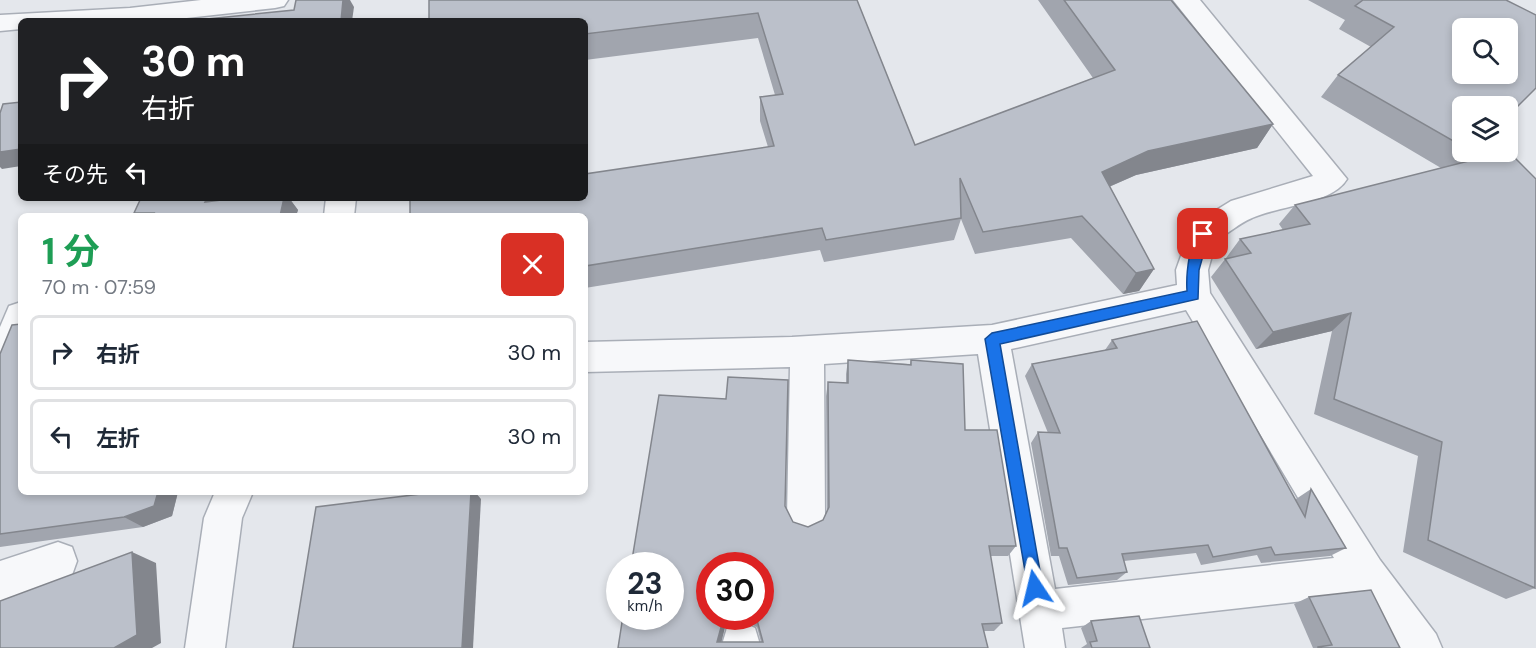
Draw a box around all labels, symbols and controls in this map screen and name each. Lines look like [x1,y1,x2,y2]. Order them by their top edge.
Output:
map controls [1452,18,1518,162]
button: search [1452,18,1518,84]
text: 30 m [141,34,245,89]
icon: right [42,42,120,120]
text: 右折 [141,91,195,126]
button: layers [1452,96,1518,162]
icon: left [120,156,153,189]
text: その先 [42,160,108,189]
pin [1177,208,1228,259]
icon: arrive [1186,217,1219,250]
text: 1 分 [42,228,100,275]
button: close [501,233,564,296]
text: 70 m · 07:59 [42,274,156,300]
icon: right [45,336,78,369]
text: 30 m [507,338,561,367]
text: 右折 [96,340,140,369]
icon: left [45,420,78,453]
text: 30 m [507,422,561,451]
text: 左折 [96,424,140,453]
speed limit sign: 30 [696,552,774,630]
position arrow [1003,556,1067,620]
text: 23 [627,564,663,603]
text: km/h [627,596,663,616]

